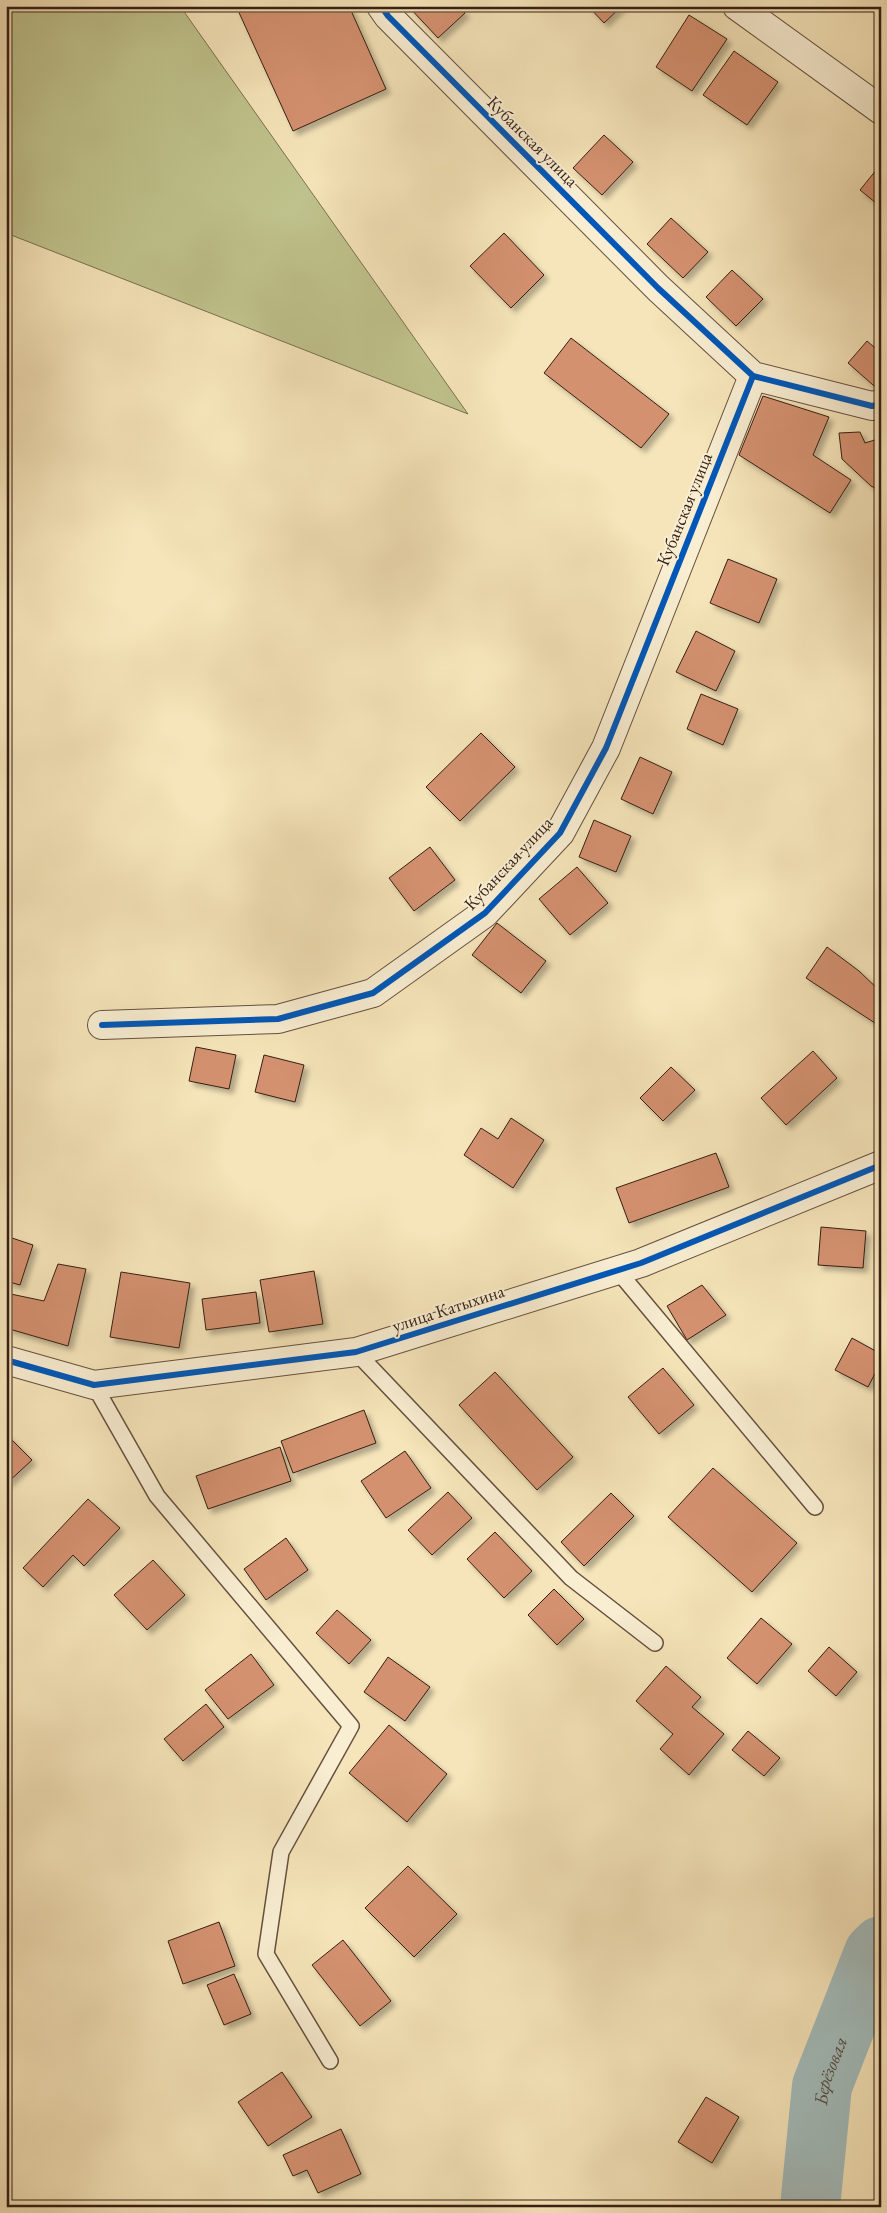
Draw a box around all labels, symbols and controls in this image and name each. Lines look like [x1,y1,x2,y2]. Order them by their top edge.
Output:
street label: Кубанская улица [482,90,584,192]
street label: Кубанская улица [651,448,717,569]
street label: Кубанская улица [459,811,558,915]
street label: улица Катыхина [389,1279,508,1337]
water label: Берёзовая [808,2033,853,2107]

